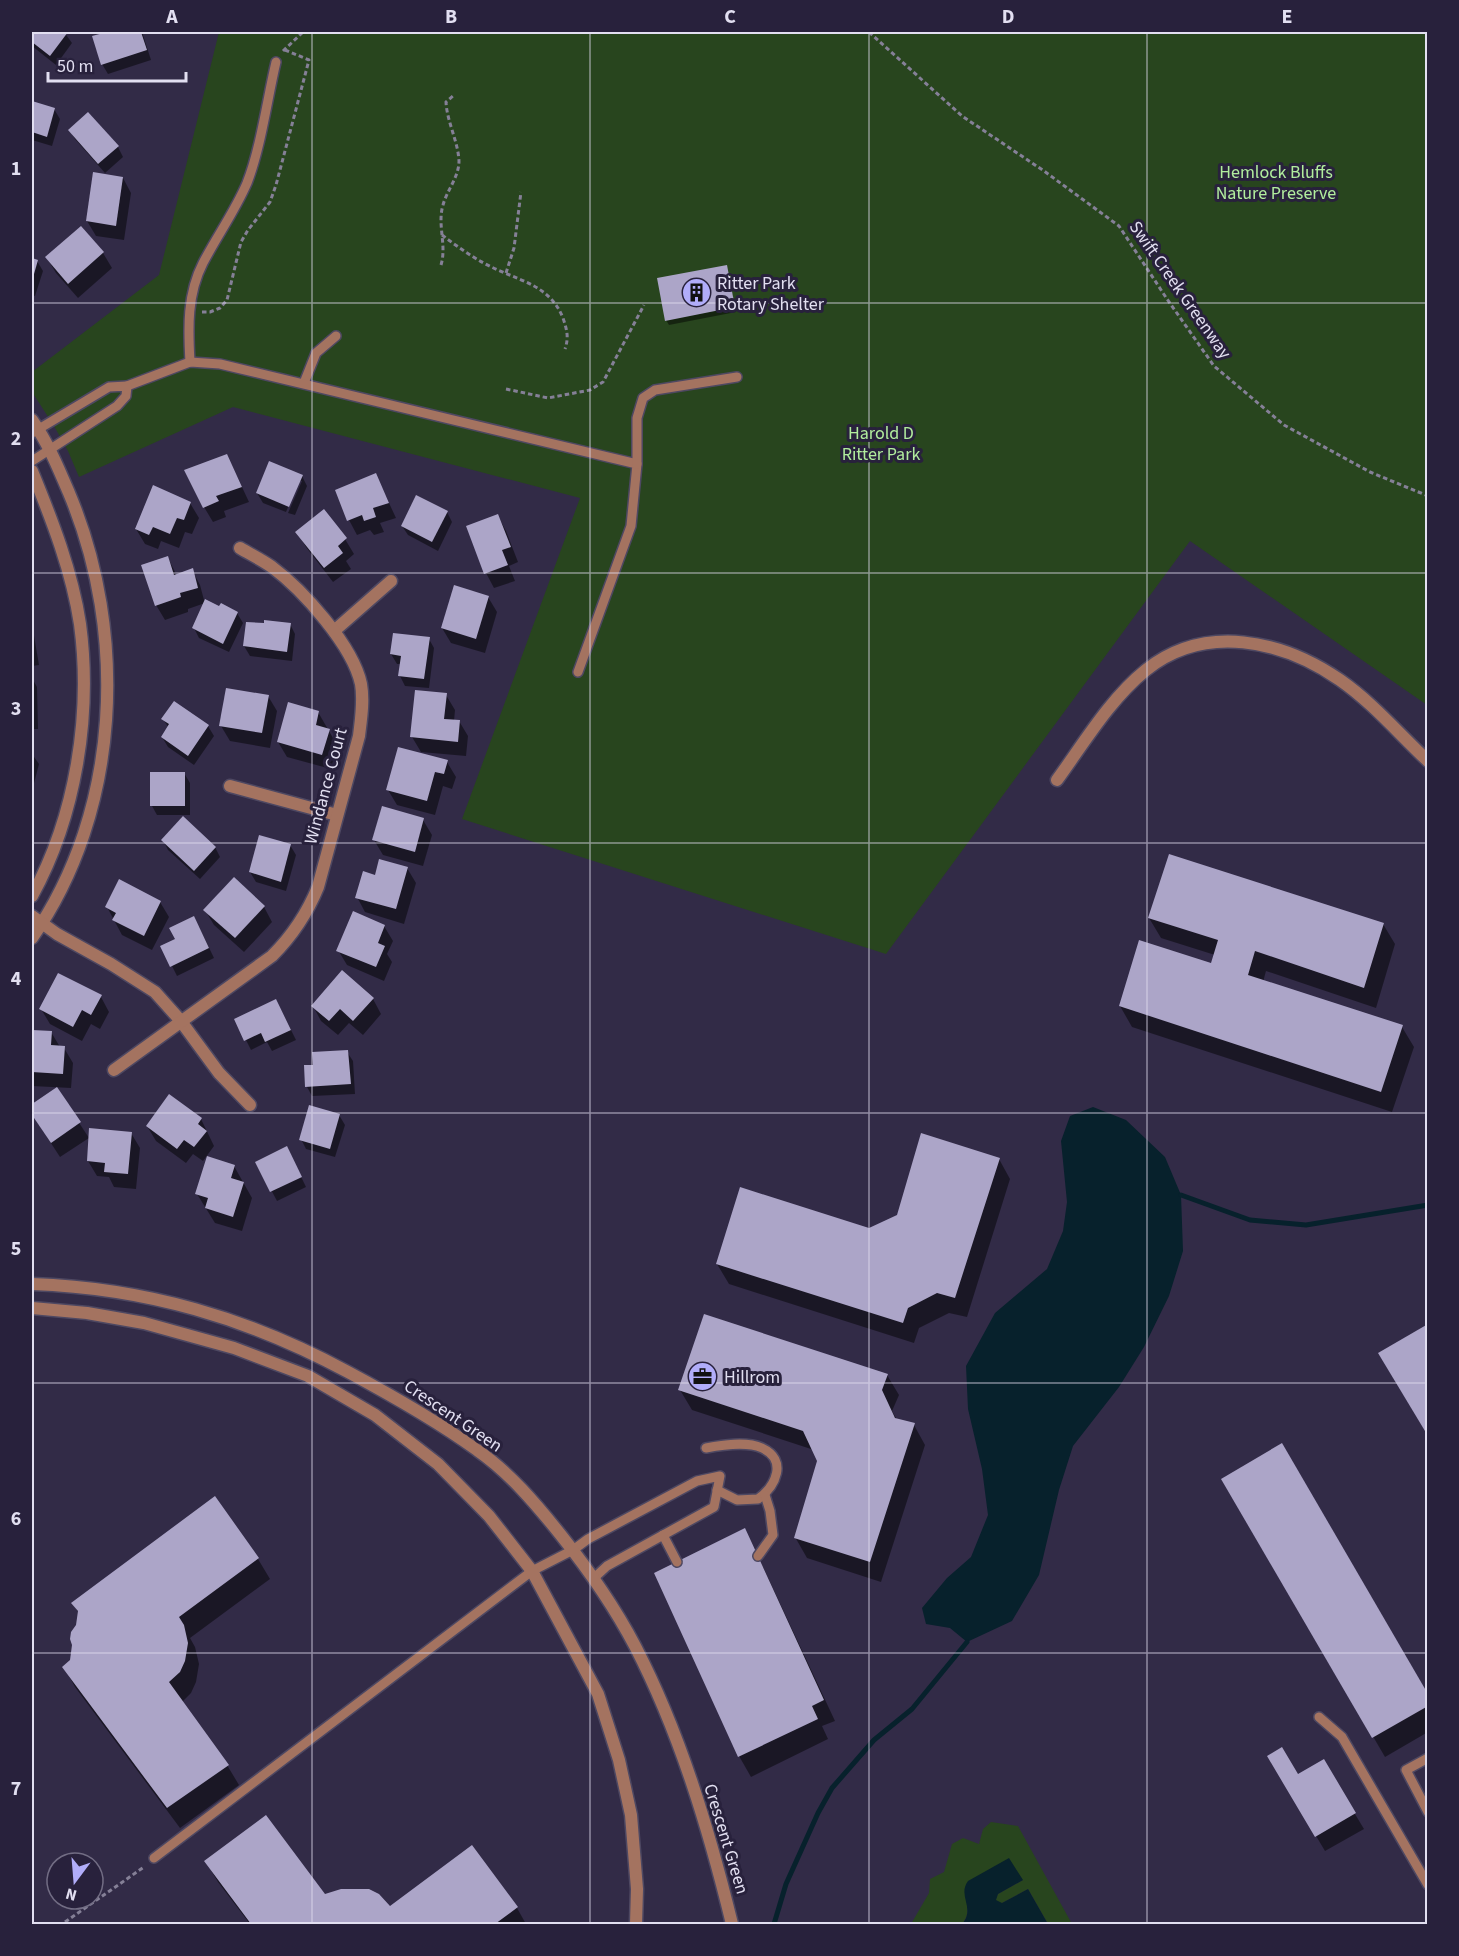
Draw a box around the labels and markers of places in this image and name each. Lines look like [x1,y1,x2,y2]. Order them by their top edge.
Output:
place label: Ritter Park Rotary Shelter [717,271,825,317]
building icon: Ritter Park Rotary Shelter [680,277,712,309]
office icon: Hillrom [687,1361,719,1393]
place label: Hillrom [724,1365,780,1390]

